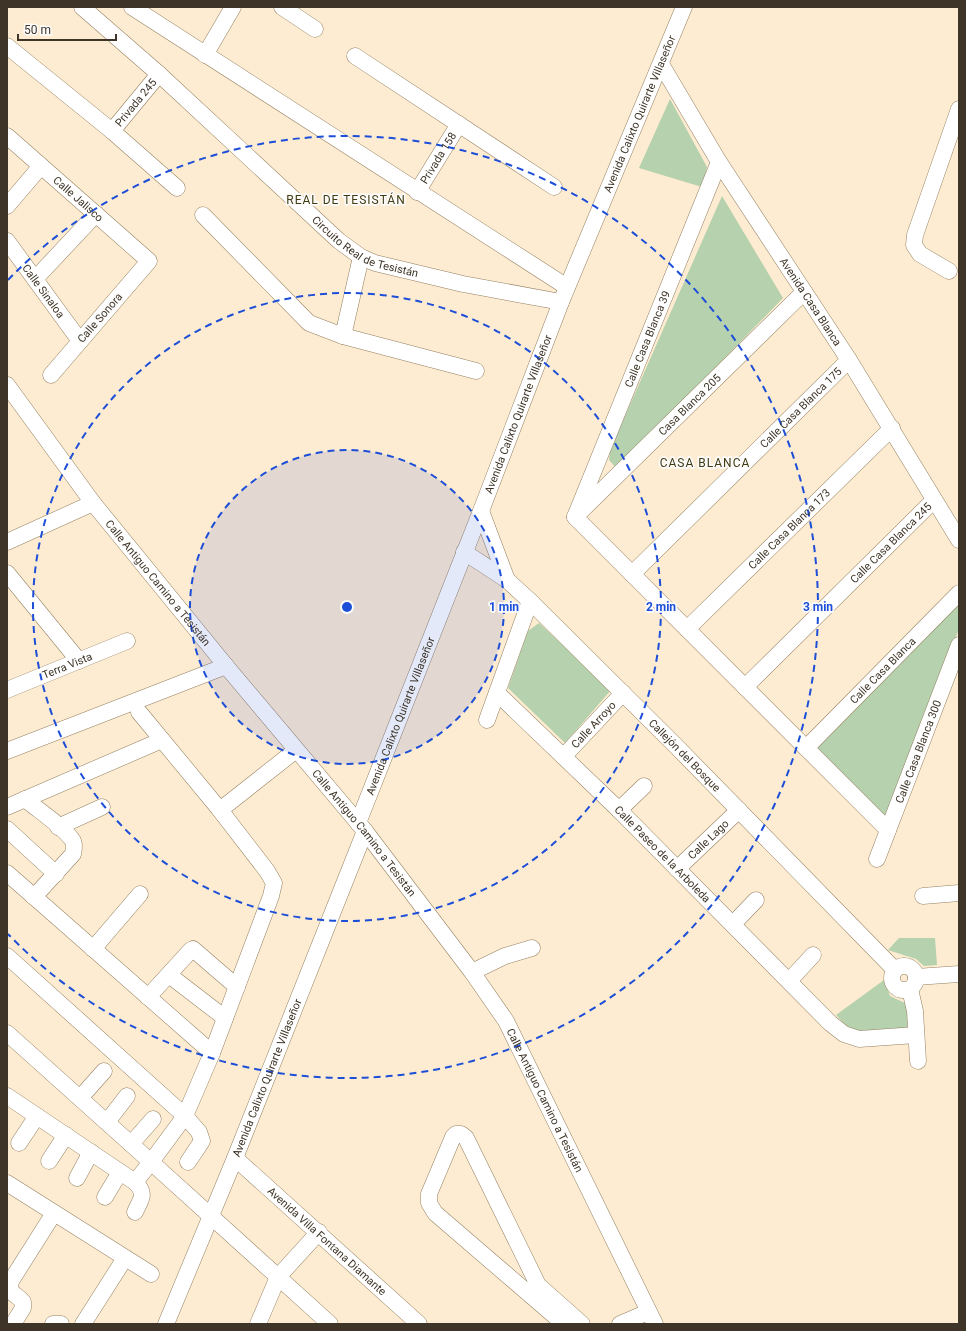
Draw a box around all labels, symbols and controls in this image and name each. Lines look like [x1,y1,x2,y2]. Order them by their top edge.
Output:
scale bar [18,16,116,42]
text: 50 m [24,23,51,37]
street label: Avenida Calixto Quirarte Villaseñor [601,33,678,194]
street label: Privada 245 [112,76,159,129]
street label: Privada 158 [417,130,459,186]
street label: Calle Jalisco [51,173,106,224]
district label: REAL DE TESISTÁN [286,192,406,207]
street label: Circuito Real de Tesistán [310,213,420,280]
street label: Avenida Casa Blanca [777,255,844,348]
street label: Calle Sinaloa [20,262,67,321]
street label: Calle Casa Blanca 39 [622,289,673,389]
street label: Calle Sonora [75,290,125,346]
street label: Avenida Calixto Quirarte Villaseñor [482,333,554,495]
street label: Calle Casa Blanca 175 [757,365,844,451]
street label: Casa Blanca 205 [656,371,723,438]
district label: CASA BLANCA [660,456,750,470]
street label: Calle Casa Blanca 173 [746,486,833,572]
street label: Calle Casa Blanca 245 [847,500,934,586]
street label: Calle Antiguo Camino a Tesistán [103,517,213,648]
centre of rings [340,600,354,614]
text: 1 min [489,600,519,614]
text: 2 min [646,600,676,614]
text: 3 min [803,600,833,614]
street label: Avenida Calixto Quirarte Villaseñor [363,635,437,797]
street label: Calle Casa Blanca [847,635,918,706]
street label: Terra Vista [40,649,94,681]
street label: Calle Casa Blanca 300 [893,698,944,805]
street label: Calle Arroyo [568,699,618,751]
street label: Callejón del Bosque [646,716,723,794]
street label: Calle Antiguo Camino a Tesistán [309,767,419,899]
street label: Calle Paseo de la Arboleda [612,803,713,905]
street label: Calle Lago [685,817,731,862]
street label: Avenida Calixto Quirarte Villaseñor [230,997,304,1159]
street label: Calle Antiguo Camino a Tesistán [504,1026,586,1174]
street label: Avenida Villa Fontana Diamante [265,1184,389,1298]

